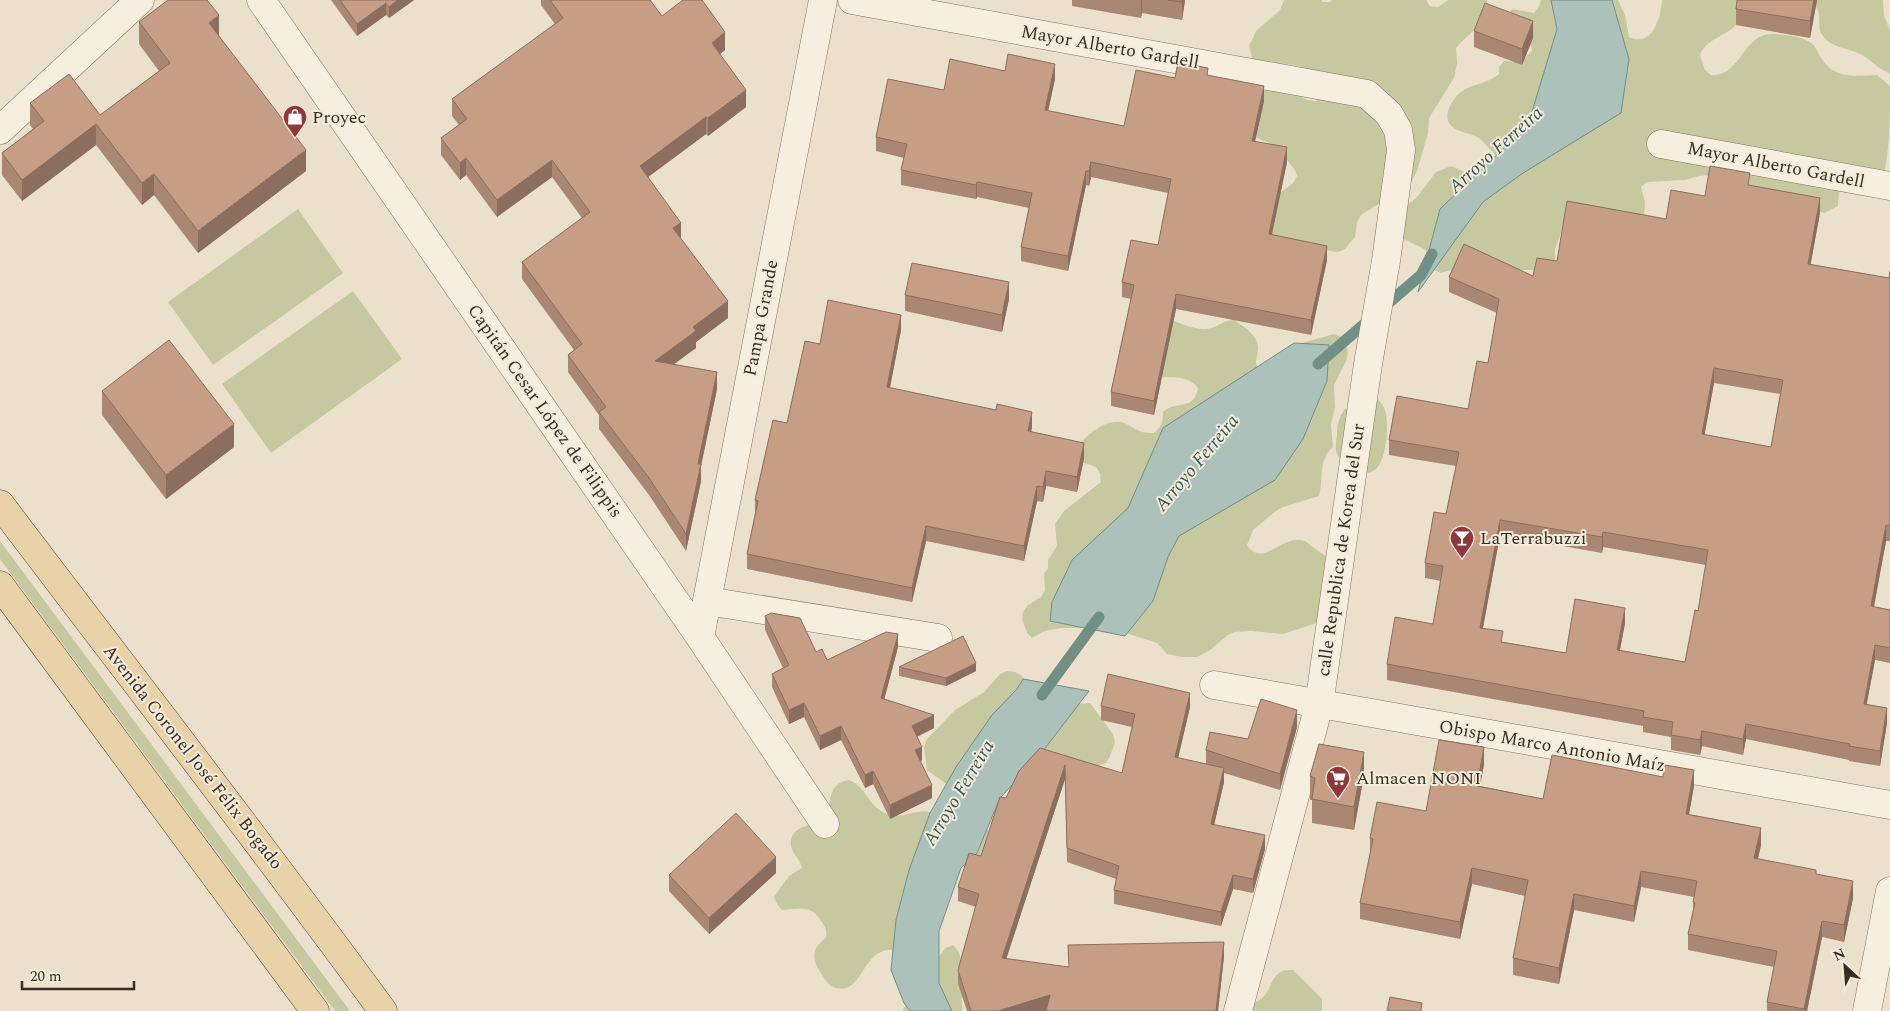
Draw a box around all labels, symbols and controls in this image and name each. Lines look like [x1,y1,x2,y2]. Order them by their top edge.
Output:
street label: Mayor Alberto Gardell [1019,18,1201,76]
water label: Arroyo Ferreira [1441,99,1550,201]
shop icon: Proyec [282,104,308,138]
place label: Proyec [312,104,366,131]
street label: Mayor Alberto Gardell [1685,135,1867,195]
street label: Pampa Grande [736,257,786,379]
street label: Capitán Cesar López de Filippis [461,299,629,523]
water label: Arroyo Ferreira [1147,408,1247,519]
street label: calle Republica de Korea del Sur [1310,422,1372,678]
bar icon: LaTerrabuzzi [1449,525,1475,559]
place label: LaTerrabuzzi [1480,525,1586,552]
street label: Avenida Coronel José Félix Bogado [96,639,290,875]
street label: Obispo Marco Antonio Maíz [1437,713,1667,779]
water label: Arroyo Ferreira [915,734,1002,852]
supermarket icon: Almacen NONI [1325,765,1351,799]
place label: Almacen NONI [1356,765,1481,792]
north arrow [1820,941,1870,991]
text: N [1830,943,1849,967]
scale bar [22,958,135,990]
text: 20 m [30,965,62,988]

